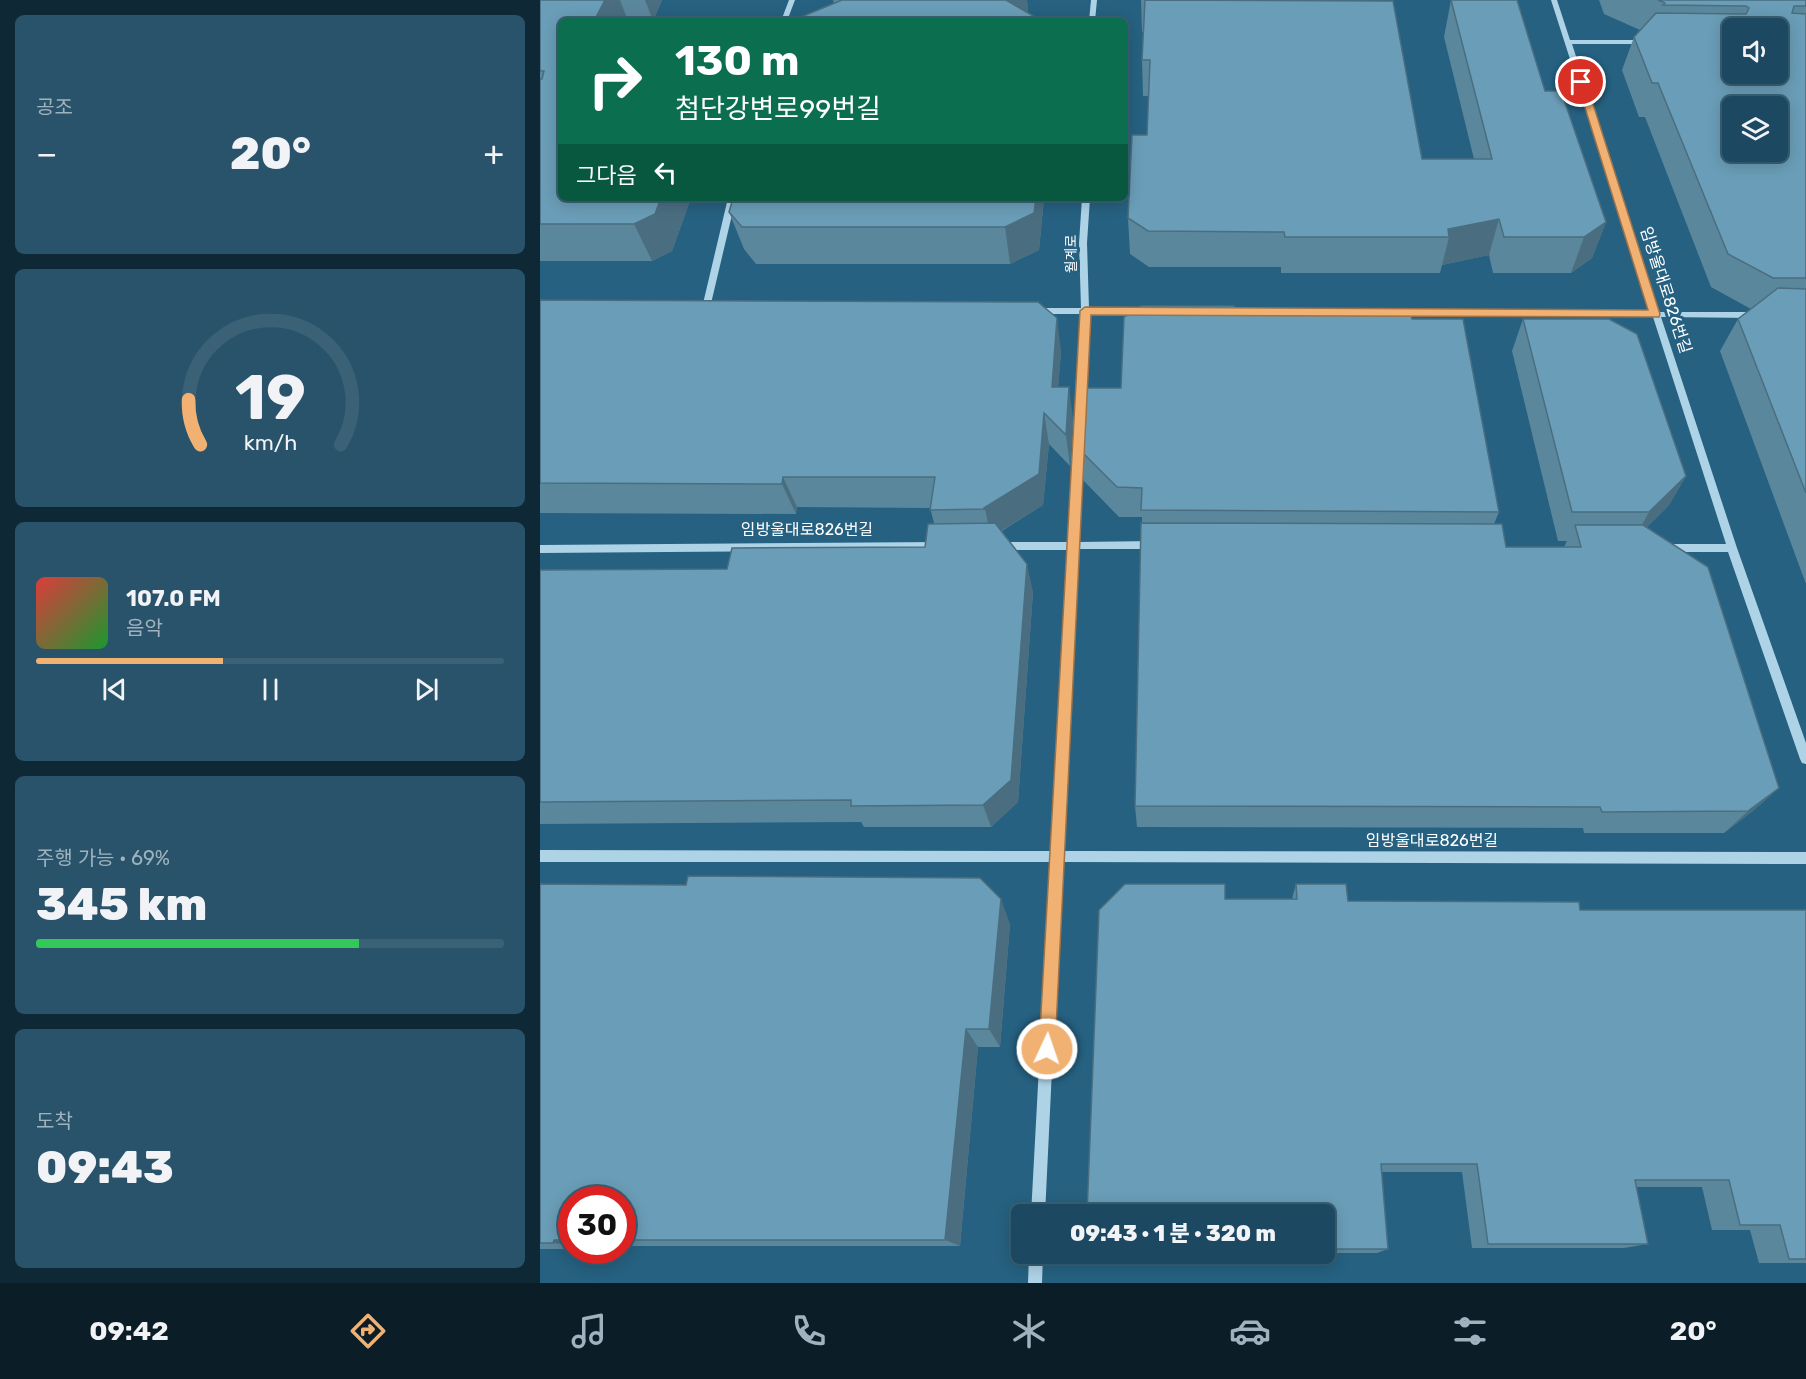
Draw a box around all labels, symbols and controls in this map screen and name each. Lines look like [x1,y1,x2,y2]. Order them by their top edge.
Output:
map controls [1722,18,1788,162]
button: sound [1722,18,1788,84]
text: 130 m [675,36,800,86]
icon: right [576,42,654,120]
pin [1555,56,1606,107]
icon: arrive [1564,65,1597,98]
text: 첨단강변로99번길 [675,93,881,125]
text: 공조 [36,95,73,119]
button: layers [1722,96,1788,162]
text: 20° [230,127,311,180]
text: − [36,134,57,173]
text: + [483,134,504,173]
icon: left [649,156,682,189]
text: 그다음 [576,162,637,189]
street label: 임방울대로826번길 [1637,224,1695,356]
street label: 월계로 [1063,235,1080,273]
text: 19 [234,361,306,435]
text: km/h [243,430,297,455]
street label: 임방울대로826번길 [741,520,873,539]
text: 107.0 FM [126,585,221,612]
text: 음악 [126,616,163,640]
icon: previous [98,673,131,706]
icon: pause [254,673,287,706]
icon: next [410,673,443,706]
street label: 임방울대로826번길 [1366,831,1498,850]
text: 주행 가능 · 69% [36,846,170,870]
text: 345 km [36,878,207,931]
position arrow [1015,1017,1079,1081]
text: 도착 [36,1109,73,1133]
text: 09:43 [36,1141,174,1194]
speed limit sign: 30 [558,1186,636,1264]
text: 09:43 · 1 분 · 320 m [1070,1220,1276,1247]
icon: directions [347,1310,389,1352]
icon: music [568,1310,610,1352]
icon: phone [788,1310,830,1352]
icon: climate [1008,1310,1050,1352]
icon: car [1229,1310,1271,1352]
icon: filters [1449,1310,1491,1352]
text: 09:42 [89,1315,169,1347]
text: 20° [1670,1315,1717,1347]

